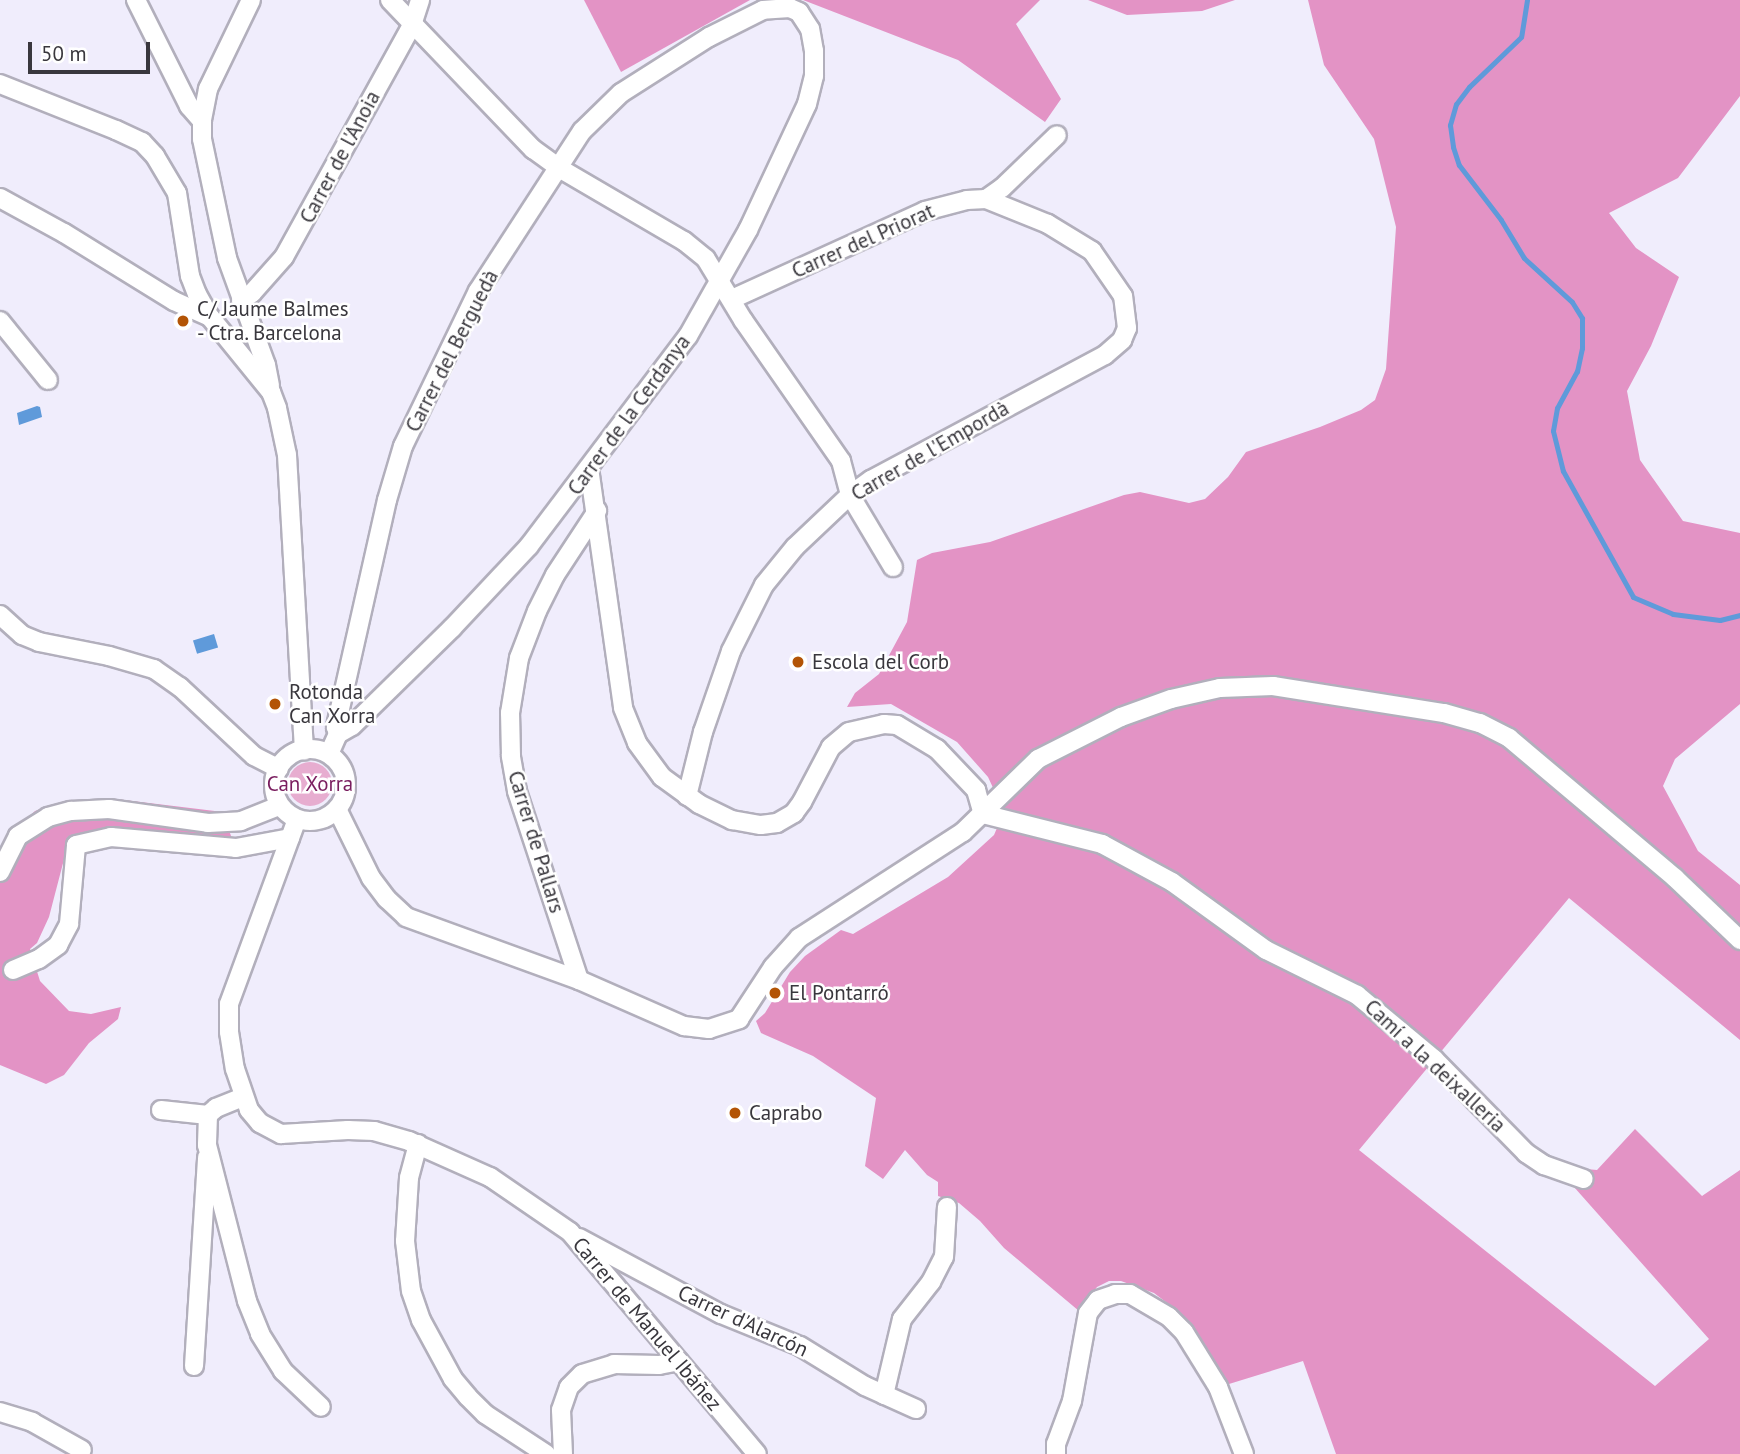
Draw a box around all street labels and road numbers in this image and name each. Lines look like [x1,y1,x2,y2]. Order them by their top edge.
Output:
street label: Carrer de l'Anoia [294,86,386,228]
street label: Carrer del Priorat [788,198,938,284]
street label: Carrer del Berguedà [400,266,504,436]
street label: Carrer de la Cerdanya [562,330,696,500]
street label: Carrer de l'Empordà [847,396,1013,506]
street label: Carrer de Pallars [502,768,570,916]
street label: Camí a la deixalleria [1359,994,1511,1138]
street label: Carrer de Manuel Ibáñez [567,1232,727,1416]
street label: Carrer d'Alarcón [674,1280,812,1362]

